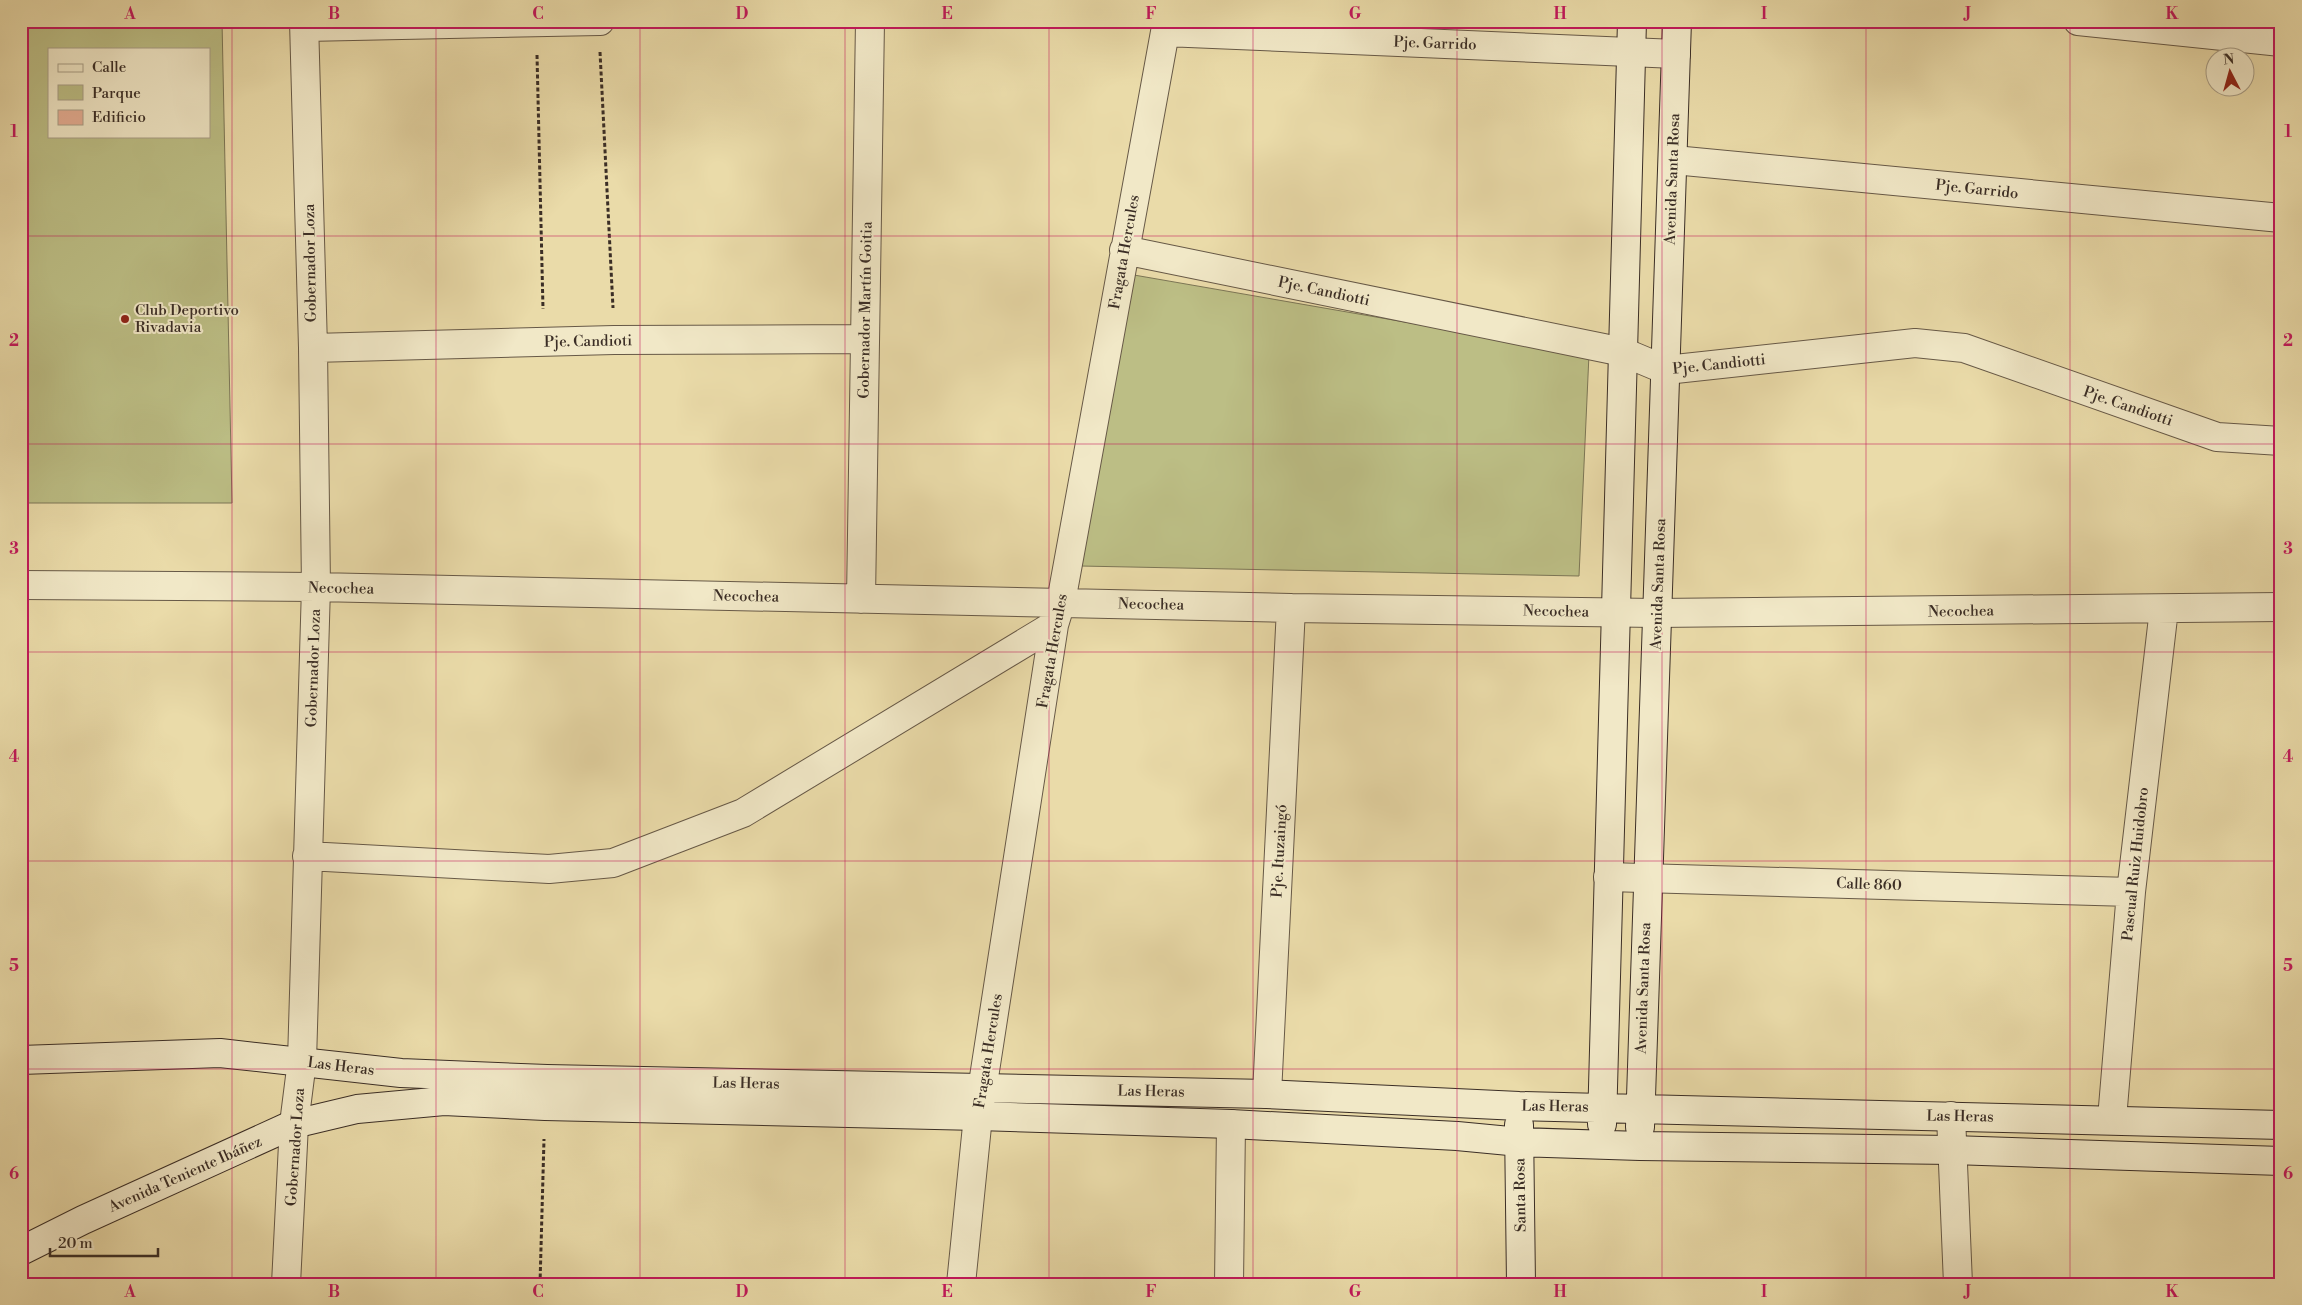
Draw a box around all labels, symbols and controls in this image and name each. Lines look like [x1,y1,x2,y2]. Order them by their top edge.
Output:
text: A [123,4,136,24]
text: B [328,4,340,24]
text: C [532,4,544,24]
text: D [736,4,749,24]
text: E [941,4,953,24]
text: F [1145,4,1157,24]
text: G [1349,4,1362,24]
text: H [1553,4,1567,24]
text: I [1761,4,1767,24]
text: J [1963,4,1971,24]
text: K [2166,4,2180,24]
street label: Pje. Garrido [1393,33,1477,54]
legend [48,48,210,138]
north arrow [2204,48,2254,98]
text: N [2222,51,2235,70]
text: Calle [92,58,126,77]
text: Parque [92,84,141,103]
text: Edificio [92,108,146,127]
street label: Avenida Santa Rosa [1661,112,1684,246]
text: 1 [10,122,18,142]
text: 1 [2284,122,2292,142]
street label: Pje. Garrido [1934,176,2019,203]
street label: Fragata Hercules [1105,193,1144,311]
street label: Gobernador Loza [300,203,321,322]
street label: Gobernador Martín Goitia [854,221,877,399]
street label: Pje. Candiotti [1276,272,1372,311]
place label: Club Deportivo Rivadavia [135,301,239,337]
marker: Club Deportivo Rivadavia [119,313,131,325]
text: 2 [9,331,19,351]
street label: Pje. Candioti [544,331,632,352]
text: 2 [2283,331,2293,351]
street label: Pje. Candiotti [1672,350,1767,379]
street label: Pje. Candiotti [2081,382,2175,431]
street label: Avenida Santa Rosa [1647,517,1670,651]
text: 3 [9,539,19,559]
text: 3 [2283,539,2293,559]
street label: Necochea [308,578,375,599]
street label: Necochea [713,586,780,607]
street label: Fragata Hercules [1033,592,1072,710]
street label: Necochea [1118,594,1185,615]
street label: Necochea [1523,601,1590,622]
street label: Necochea [1928,601,1995,622]
street label: Gobernador Loza [302,608,325,728]
text: 4 [9,747,20,767]
text: 4 [2283,747,2294,767]
street label: Pascual Ruiz Huidobro [2118,786,2153,942]
street label: Pje. Ituzaingó [1268,804,1291,898]
street label: Calle 860 [1836,874,1902,895]
street label: Avenida Santa Rosa [1632,921,1655,1055]
text: 5 [9,956,19,976]
text: 5 [2283,956,2293,976]
street label: Fragata Hercules [970,992,1007,1110]
street label: Las Heras [306,1053,376,1080]
street label: Las Heras [712,1073,780,1094]
street label: Las Heras [1117,1081,1185,1102]
street label: Gobernador Loza [282,1087,309,1207]
street label: Las Heras [1521,1096,1589,1117]
street label: Las Heras [1926,1106,1994,1127]
street label: Avenida Teniente Ibáñez [105,1132,265,1217]
street label: Santa Rosa [1510,1157,1531,1232]
text: 6 [9,1164,19,1184]
text: 6 [2283,1164,2293,1184]
scale bar [50,1225,158,1257]
text: 20 m [58,1234,93,1253]
text: A [123,1282,136,1302]
text: B [328,1282,340,1302]
text: C [532,1282,544,1302]
text: D [736,1282,749,1302]
text: E [941,1282,953,1302]
text: F [1145,1282,1157,1302]
text: G [1349,1282,1362,1302]
text: H [1553,1282,1567,1302]
text: I [1761,1282,1767,1302]
text: J [1963,1282,1971,1302]
text: K [2166,1282,2180,1302]

